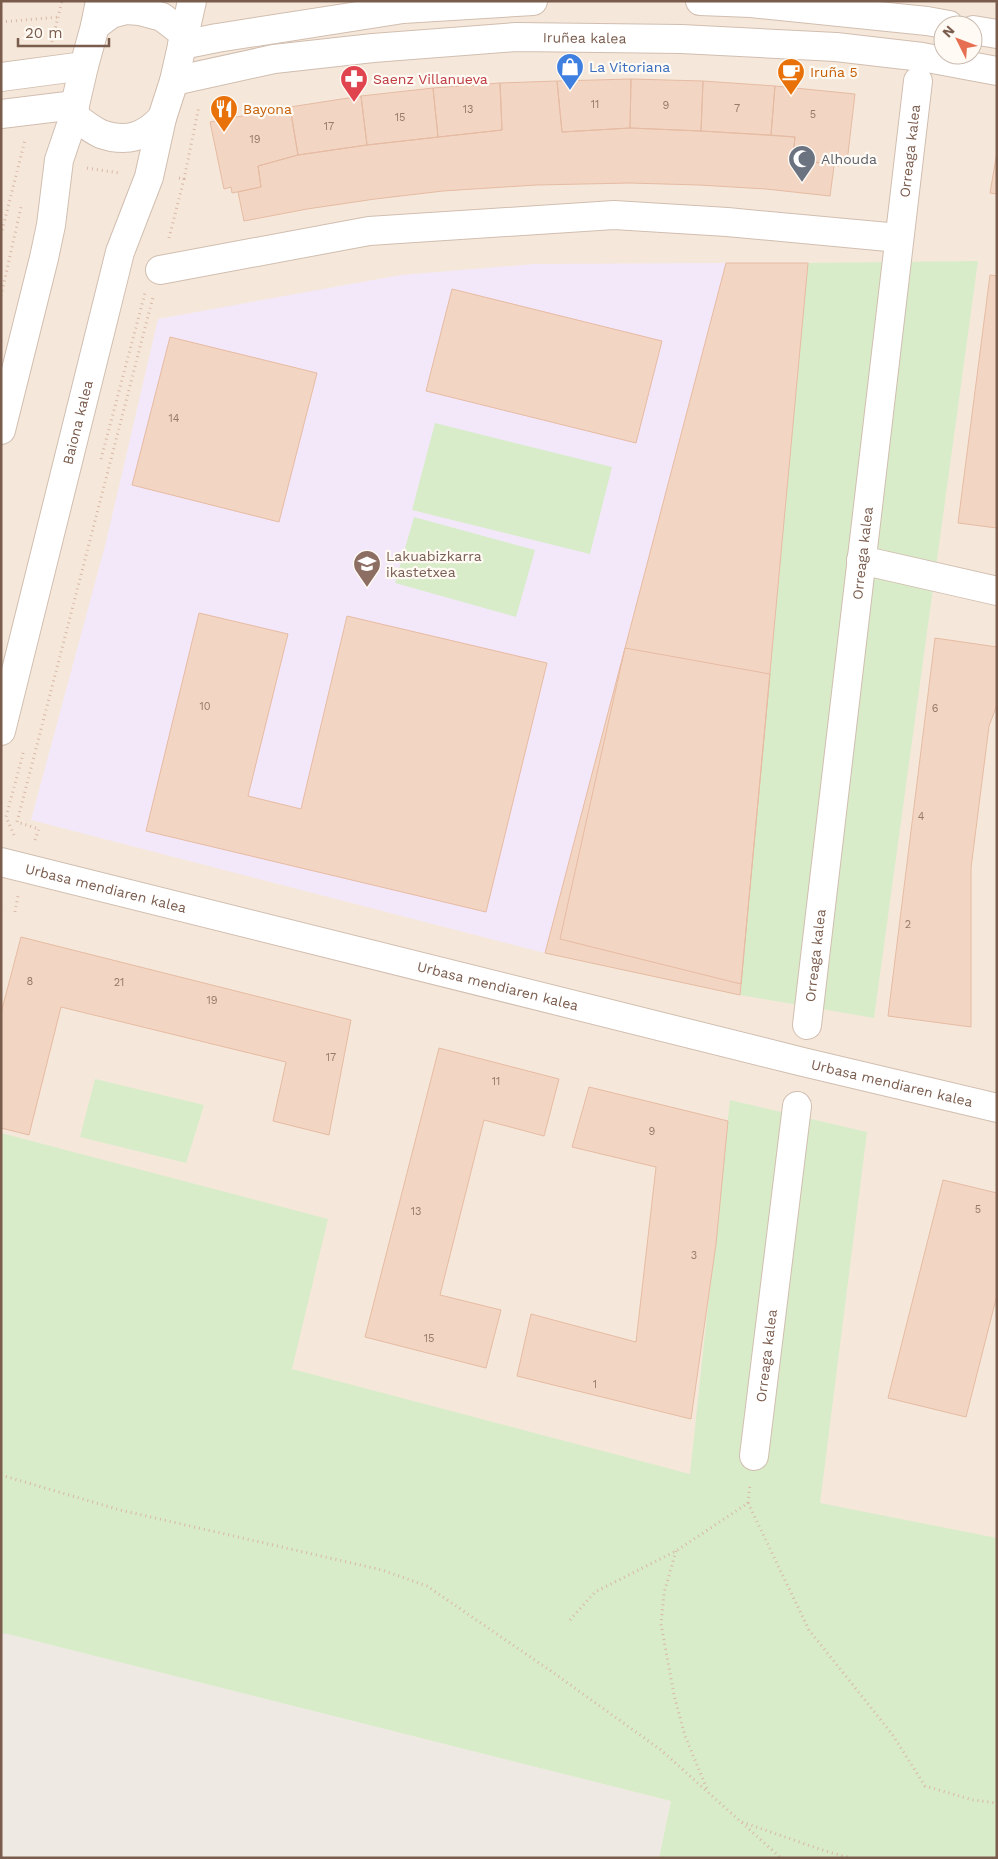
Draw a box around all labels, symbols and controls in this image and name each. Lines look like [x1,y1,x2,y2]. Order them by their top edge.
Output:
scale bar [18,15,109,47]
north arrow [933,15,983,65]
text: N [939,22,958,41]
text: 20 m [25,24,63,42]
street label: Iruñea kalea [543,29,627,46]
shop icon: La Vitoriana [555,52,585,91]
cafe icon: Iruña 5 [776,57,806,96]
place label: La Vitoriana [589,59,670,75]
pharmacy icon: Saenz Villanueva [339,64,369,103]
place label: Iruña 5 [810,64,858,80]
place label: Saenz Villanueva [373,71,488,87]
restaurant icon: Bayona [209,94,239,133]
house number: 11 [591,98,599,111]
house number: 9 [663,99,670,112]
place label: Bayona [243,101,292,117]
house number: 7 [734,102,740,115]
house number: 13 [463,103,473,116]
street label: Orreaga kalea [896,104,923,198]
house number: 5 [810,108,816,121]
house number: 15 [395,111,405,124]
house number: 17 [324,120,334,133]
house number: 19 [249,133,261,146]
mosque icon: Alhouda [787,144,817,183]
place label: Alhouda [821,151,877,167]
street label: Baiona kalea [59,378,96,466]
house number: 14 [168,412,180,425]
street label: Orreaga kalea [849,506,876,601]
place label: Lakuabizkarra ikastetxea [386,548,482,580]
school or university icon: Lakuabizkarra ikastetxea [352,549,382,588]
house number: 10 [199,700,211,713]
house number: 6 [932,702,939,715]
house number: 4 [918,810,925,823]
street label: Urbasa mendiaren kalea [23,860,188,916]
street label: Orreaga kalea [802,908,829,1003]
house number: 2 [905,918,911,931]
street label: Urbasa mendiaren kalea [415,958,580,1014]
house number: 8 [27,975,34,988]
house number: 21 [114,976,124,989]
house number: 19 [206,994,218,1007]
house number: 17 [326,1051,336,1064]
street label: Urbasa mendiaren kalea [810,1056,974,1110]
house number: 11 [492,1075,500,1088]
house number: 9 [649,1125,656,1138]
house number: 5 [975,1203,981,1216]
house number: 13 [411,1205,421,1218]
house number: 3 [691,1249,697,1262]
street label: Orreaga kalea [753,1308,780,1403]
house number: 15 [424,1332,434,1345]
house number: 1 [593,1378,597,1391]

